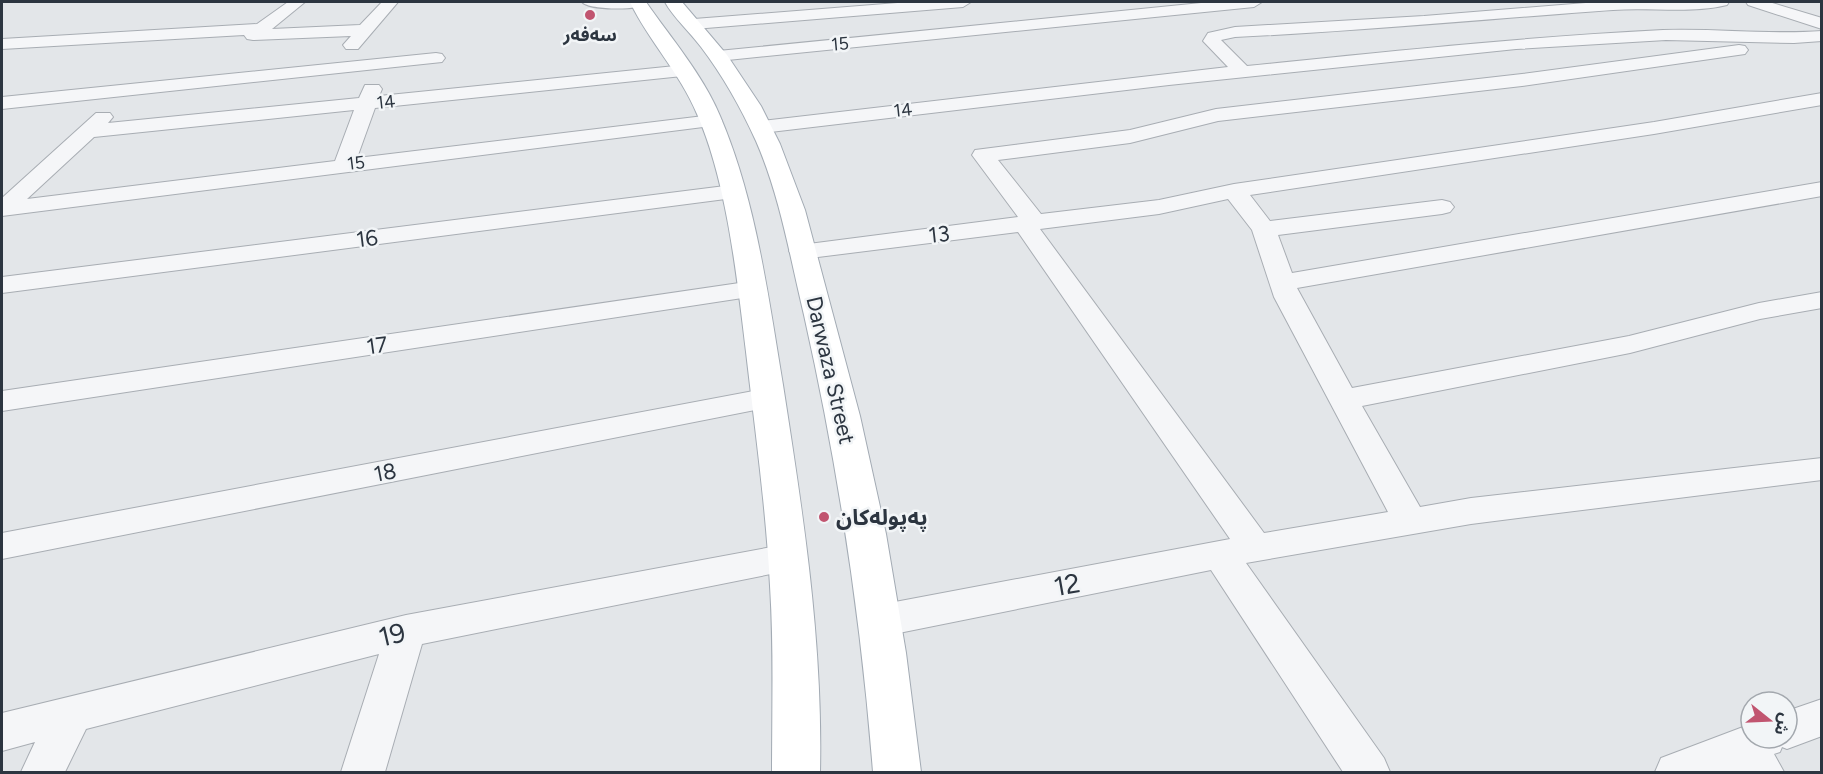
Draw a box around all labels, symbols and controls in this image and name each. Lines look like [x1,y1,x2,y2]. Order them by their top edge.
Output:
marker: سەفەر [583,8,597,22]
place label: سەفەر [562,24,617,46]
street label: 15 [830,32,850,56]
street label: 14 [376,90,396,114]
street label: 14 [893,98,913,122]
street label: 15 [346,151,366,175]
street label: 13 [927,220,951,249]
street label: 16 [355,224,379,253]
street label: Darwaza Street [800,293,861,447]
street label: 17 [365,331,389,360]
street label: 18 [371,457,399,488]
place label: پەپولەکان [836,504,928,532]
marker: پەپولەکان [817,510,831,524]
street label: 12 [1051,566,1083,603]
street label: 19 [375,615,408,654]
north arrow [1739,690,1799,750]
text: ش [1770,711,1795,738]

